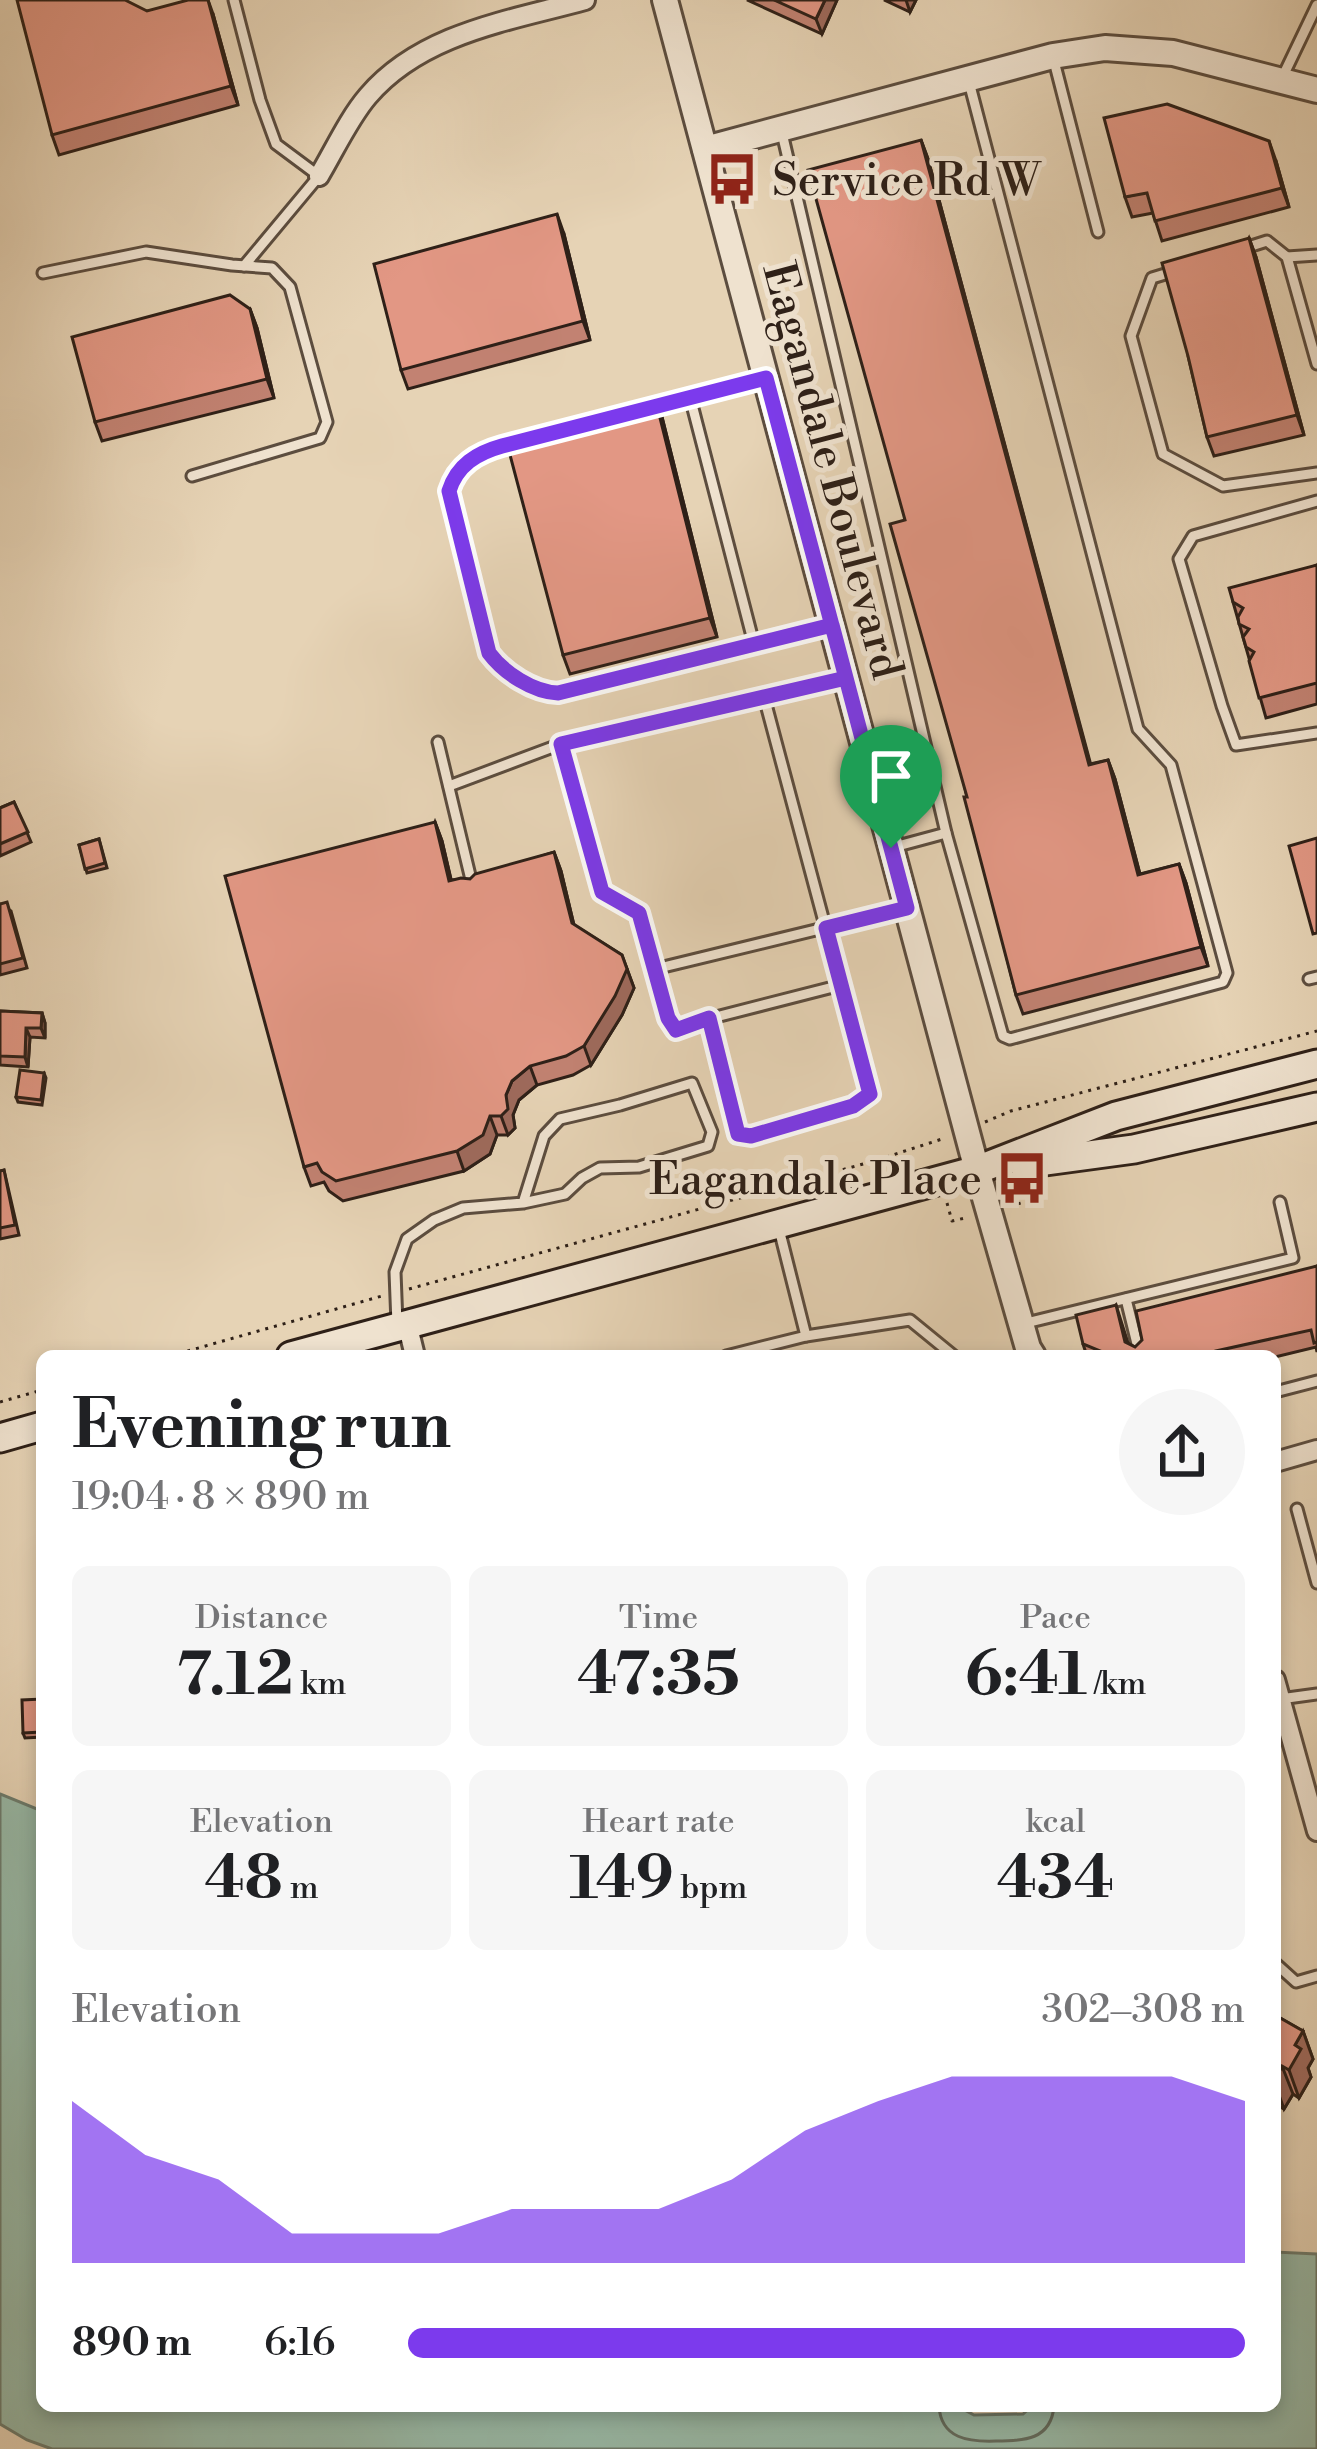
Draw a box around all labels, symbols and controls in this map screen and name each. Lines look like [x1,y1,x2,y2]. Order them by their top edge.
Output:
bus stop icon: Service Rd W [703,150,761,208]
place label: Service Rd W [772,153,1042,210]
street label: Eagandale Boulevard [749,256,915,685]
pin [840,725,942,848]
icon: arrive [858,743,924,809]
bus stop icon: Eagandale Place [993,1149,1051,1207]
place label: Eagandale Place [649,1152,982,1209]
text: Evening run [72,1386,451,1469]
button: share [1119,1389,1245,1515]
text: 19:04 · 8 × 890 m [72,1473,370,1522]
text: Distance [195,1598,328,1639]
text: Time [619,1598,698,1639]
text: Pace [1020,1598,1091,1639]
text: 7.12 [177,1639,294,1714]
text: 47:35 [577,1639,740,1714]
text: 6:41 [965,1639,1087,1714]
text: km [294,1664,346,1705]
text: /km [1087,1664,1146,1705]
text: Elevation [190,1802,333,1843]
text: Heart rate [582,1802,735,1843]
text: kcal [1026,1802,1085,1843]
text: 48 [204,1843,283,1918]
text: 149 [570,1843,674,1918]
text: 434 [997,1843,1114,1918]
text: m [283,1868,319,1909]
text: bpm [674,1868,747,1909]
text: Elevation [72,1986,241,2035]
text: 302–308 m [1042,1986,1245,2035]
text: 890 m [72,2319,192,2368]
text: 6:16 [264,2319,336,2368]

